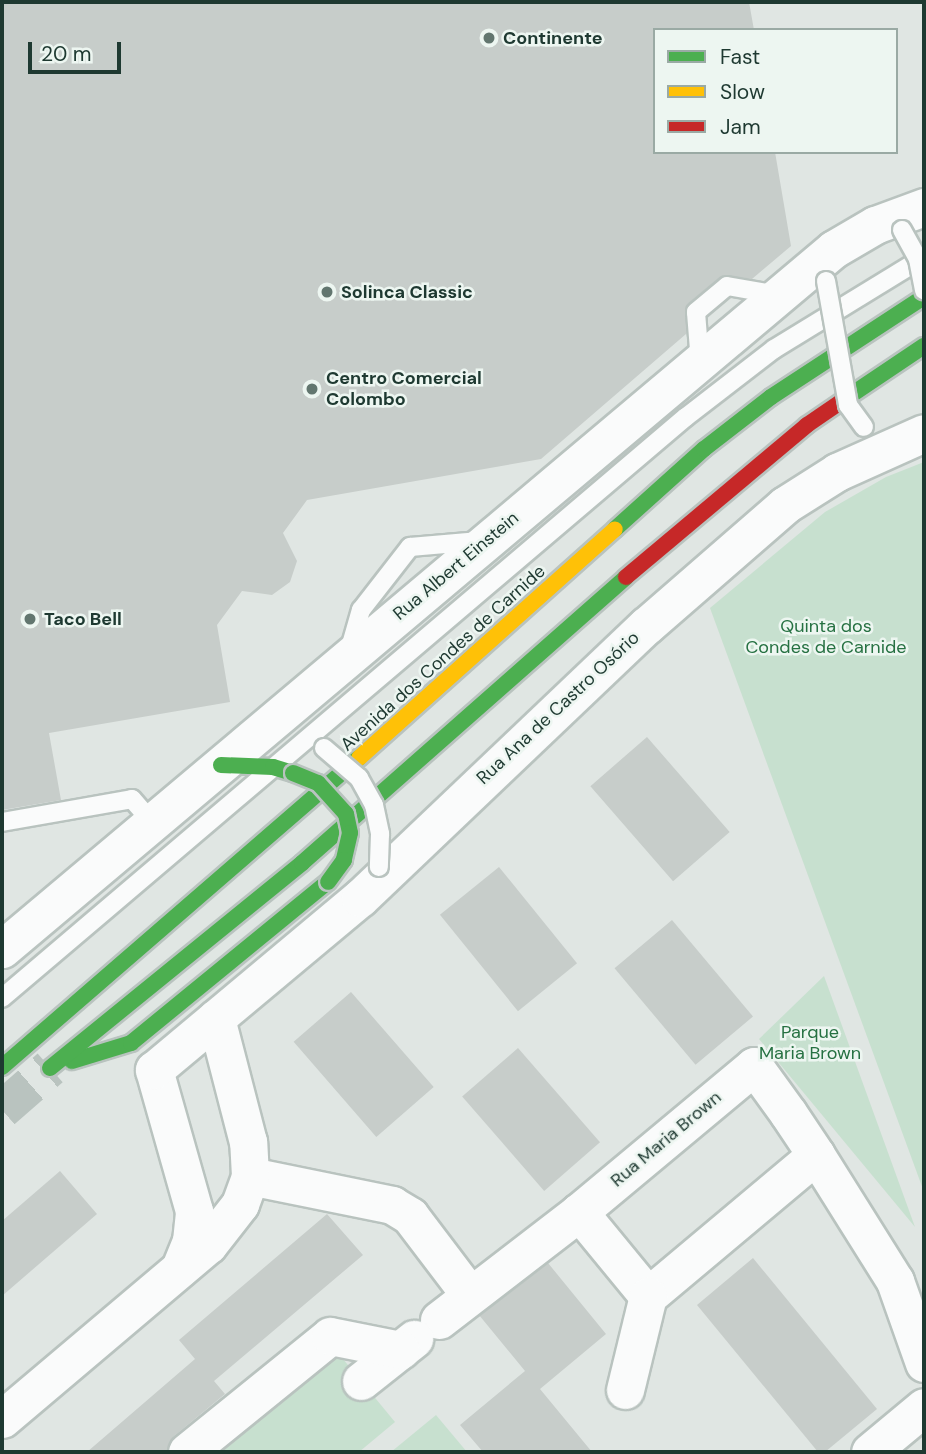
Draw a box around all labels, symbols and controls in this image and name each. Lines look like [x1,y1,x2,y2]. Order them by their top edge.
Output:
place label: Continente [503,27,603,49]
scale bar [32,28,124,72]
legend [653,28,898,154]
marker: Continente [481,30,497,46]
text: 20 m [41,40,92,68]
text: Fast [720,43,760,71]
text: Slow [720,78,765,106]
text: Jam [720,113,761,141]
place label: Solinca Classic [341,281,473,303]
marker: Solinca Classic [319,284,335,300]
place label: Centro Comercial Colombo [326,368,482,410]
marker: Centro Comercial Colombo [304,381,320,397]
street label: Rua Albert Einstein [389,507,523,625]
street label: Avenida dos Condes de Carnide [336,560,550,756]
place label: Taco Bell [44,608,122,630]
marker: Taco Bell [22,611,38,627]
park label: Quinta dos Condes de Carnide [745,616,907,658]
street label: Rua Ana de Castro Osório [472,627,644,789]
park label: Parque Maria Brown [759,1022,861,1064]
street label: Rua Maria Brown [606,1086,726,1192]

